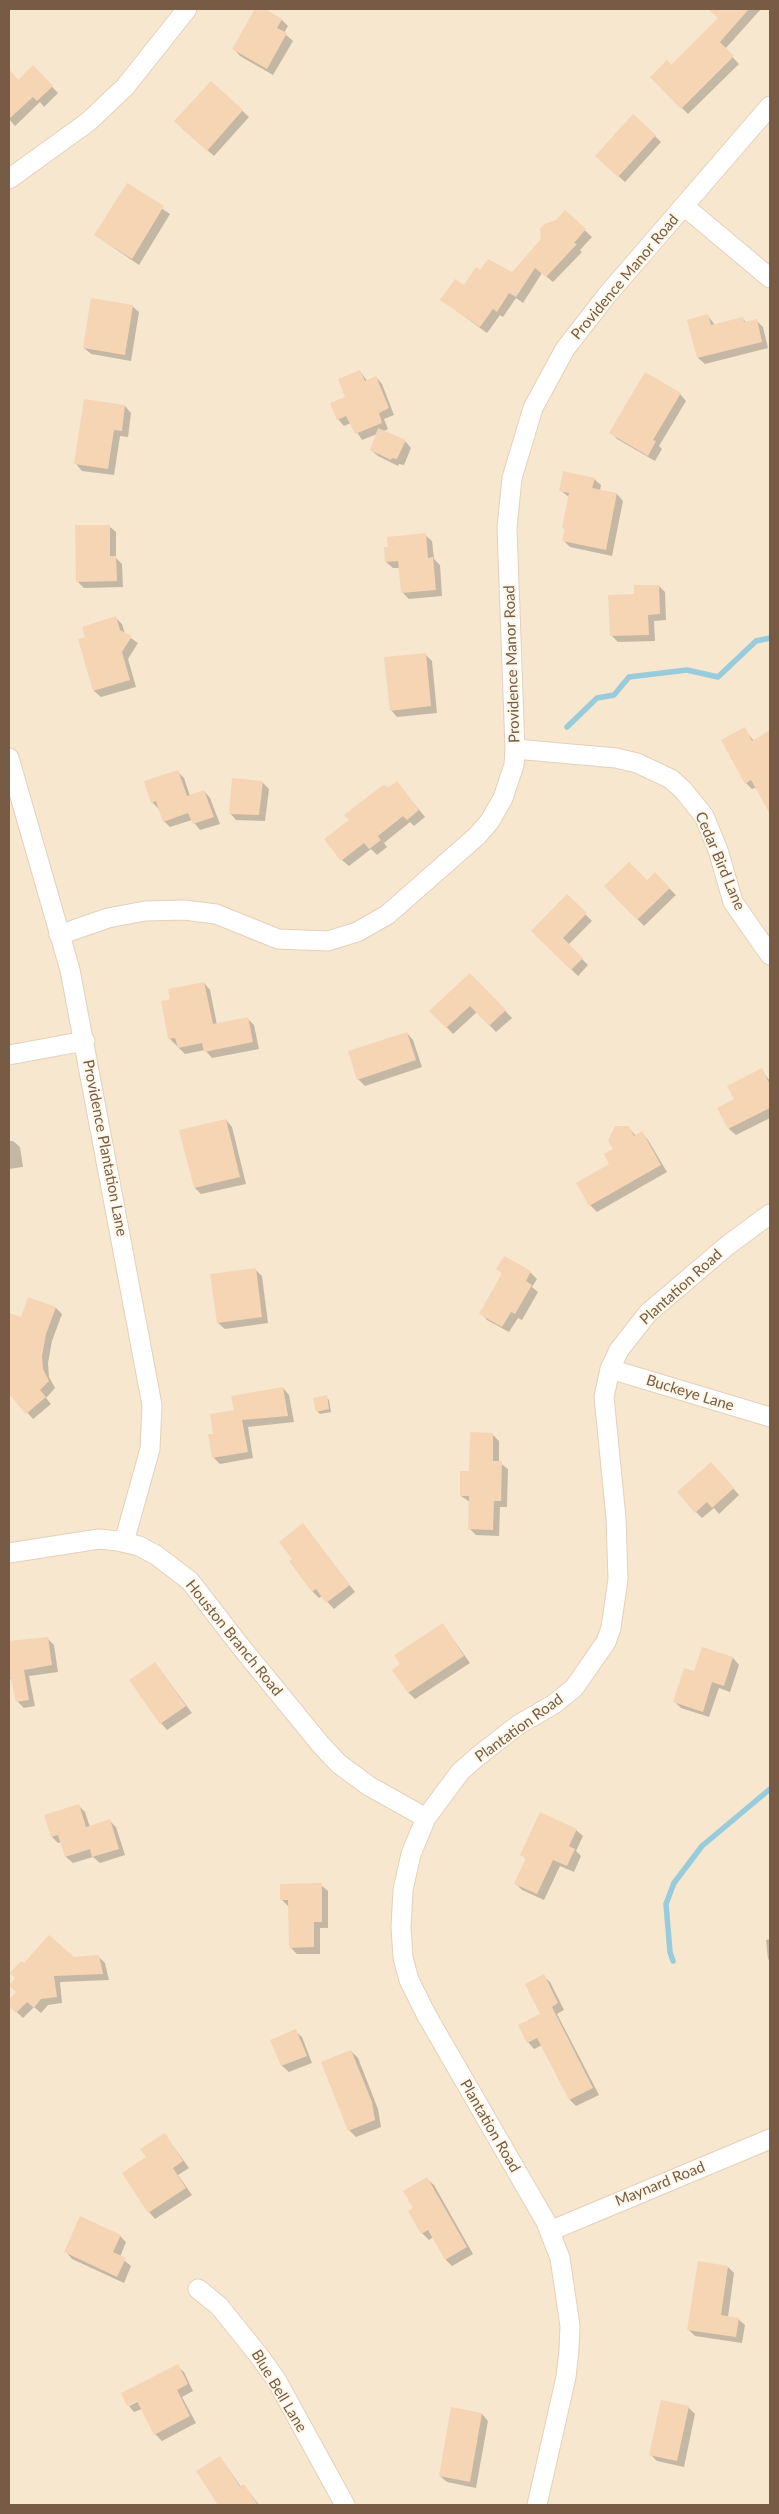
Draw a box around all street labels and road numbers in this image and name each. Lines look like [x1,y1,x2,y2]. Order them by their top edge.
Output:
street label: Providence Manor Road [567,211,683,343]
street label: Providence Manor Road [500,585,524,743]
street label: Cedar Bird Lane [691,809,749,913]
street label: Providence Plantation Lane [79,1058,131,1238]
street label: Plantation Road [636,1245,726,1329]
street label: Buckeye Lane [644,1371,736,1415]
street label: Houston Branch Road [182,1576,286,1700]
street label: Plantation Road [472,1690,566,1766]
street label: Plantation Road [456,2076,524,2176]
street label: Maynard Road [612,2158,708,2210]
street label: Blue Bell Lane [247,2346,311,2436]

